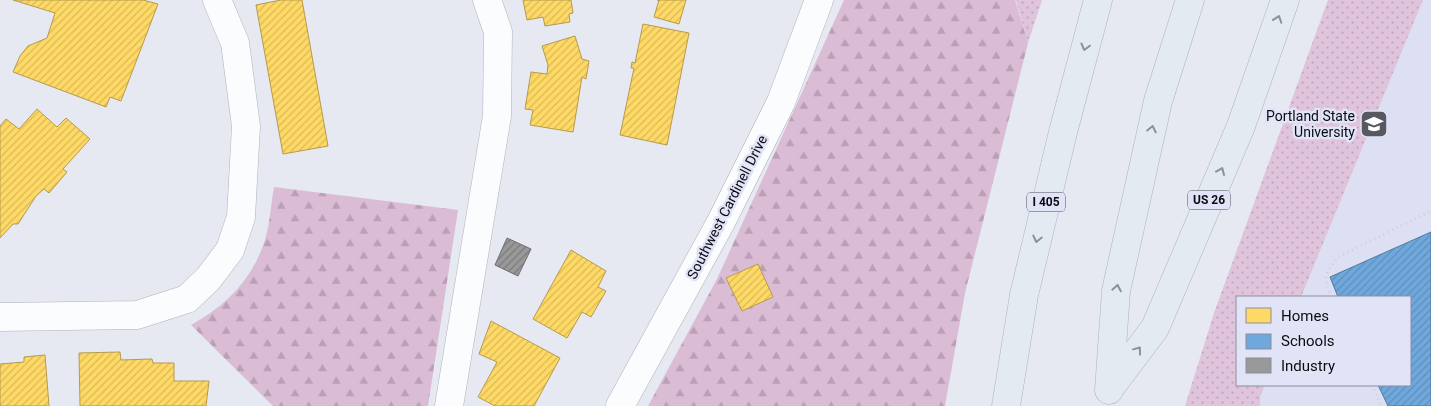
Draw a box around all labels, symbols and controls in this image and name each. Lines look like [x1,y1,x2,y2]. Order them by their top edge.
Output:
one-way arrow [1272,15,1282,24]
one-way arrow [1080,43,1091,52]
place label: Portland State University [1266,108,1355,140]
school or university icon: Portland State University [1359,109,1389,139]
one-way arrow [1146,125,1157,134]
street label: Southwest Cardinell Drive [684,133,770,281]
one-way arrow [1215,167,1226,176]
road number: US 26 [1188,190,1230,210]
road number: I 405 [1027,192,1065,212]
one-way arrow [1032,234,1043,243]
one-way arrow [1111,283,1121,292]
legend [1236,296,1411,386]
text: Homes [1281,307,1329,325]
text: Schools [1281,332,1335,350]
one-way arrow [1133,347,1141,356]
text: Industry [1281,357,1335,375]

